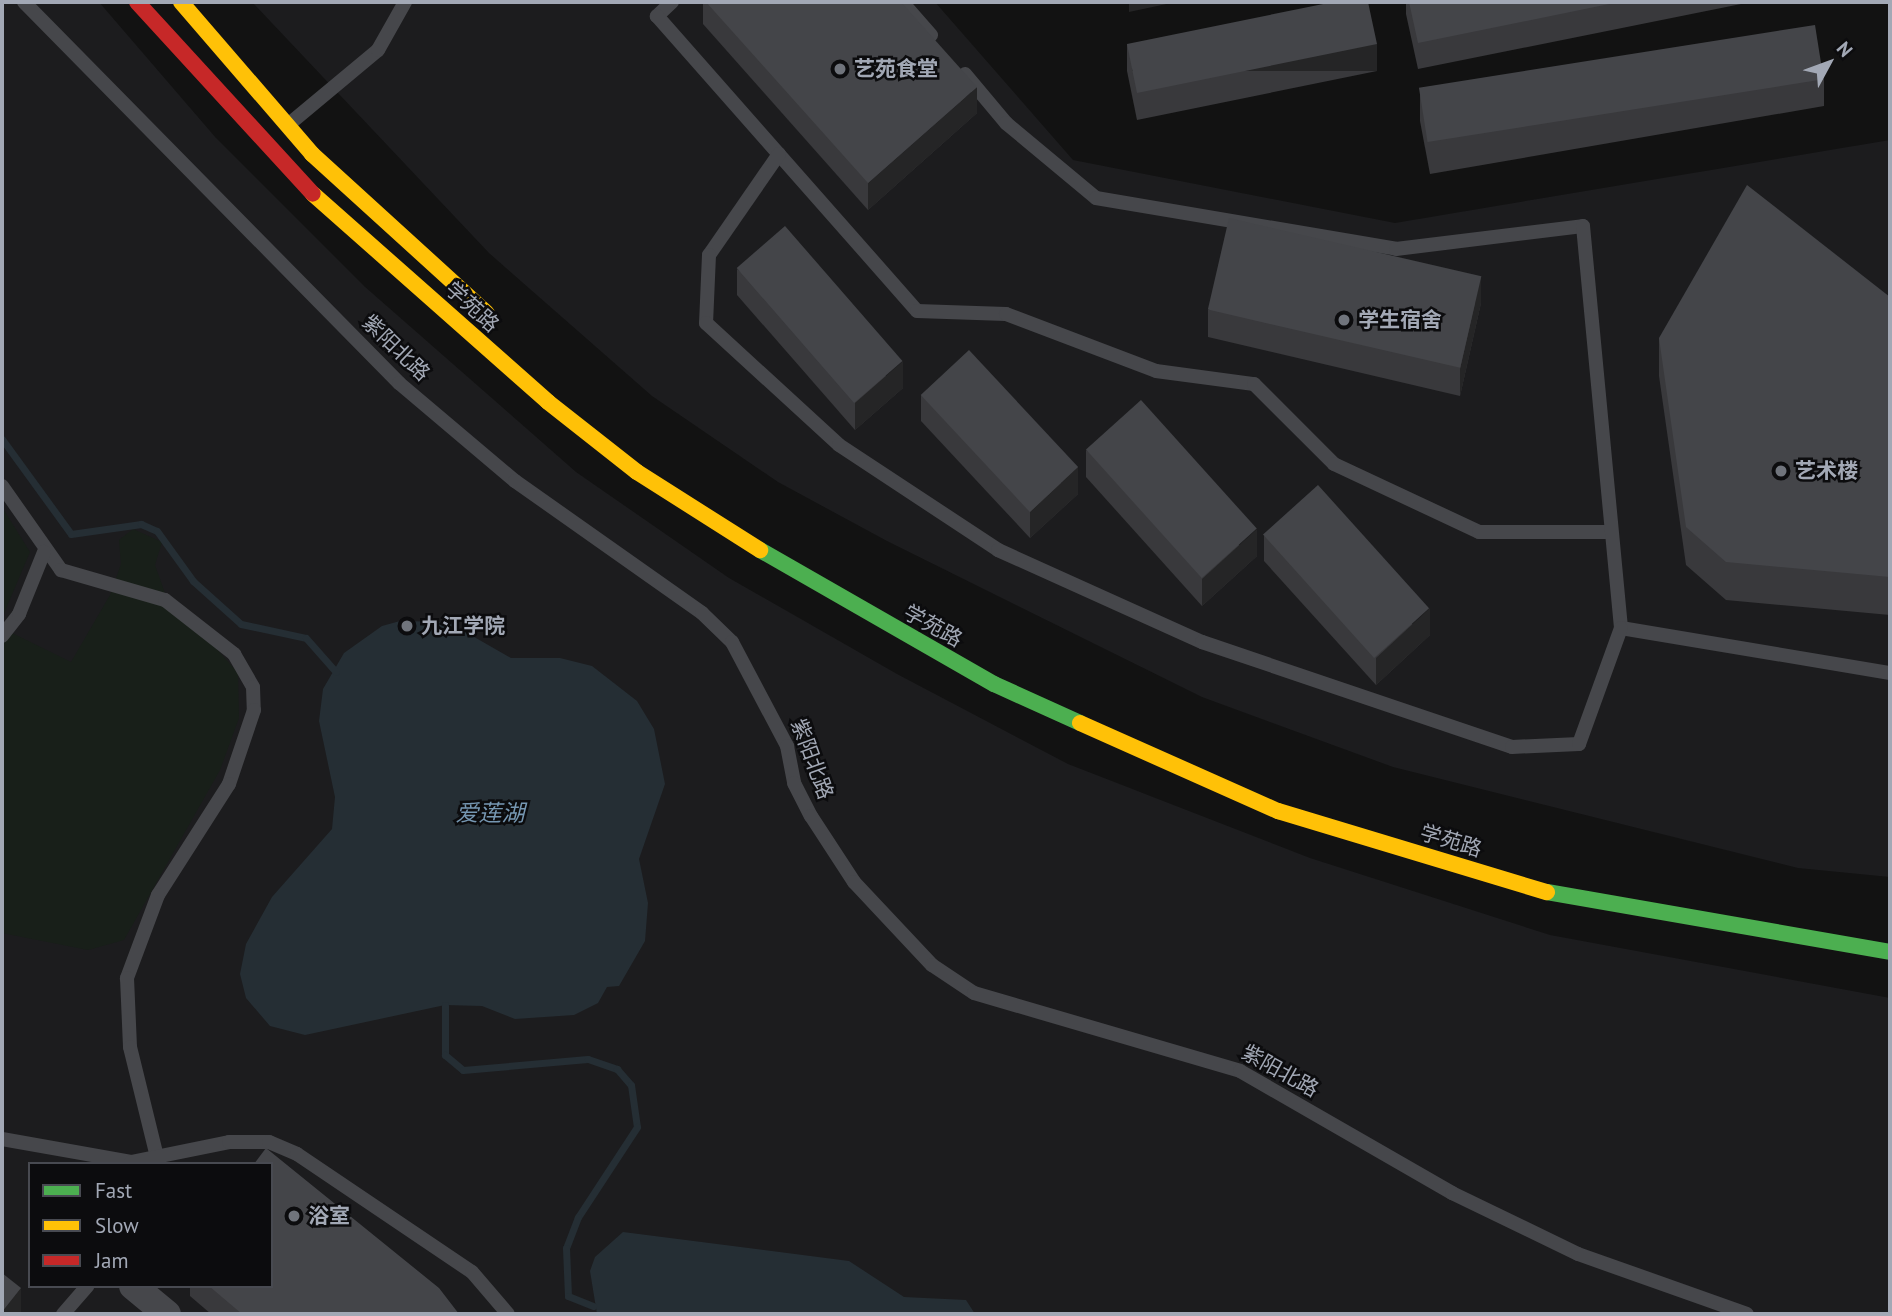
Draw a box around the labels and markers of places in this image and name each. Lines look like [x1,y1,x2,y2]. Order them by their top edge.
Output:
place label: 艺苑食堂 [854,56,938,82]
marker: 艺苑食堂 [832,61,848,77]
place label: 学生宿舍 [1358,307,1442,333]
marker: 学生宿舍 [1336,312,1352,328]
place label: 艺术楼 [1795,458,1858,484]
marker: 艺术楼 [1773,463,1789,479]
place label: 九江学院 [421,613,505,639]
marker: 九江学院 [399,618,415,634]
place label: 浴室 [308,1203,350,1229]
marker: 浴室 [286,1208,302,1224]

